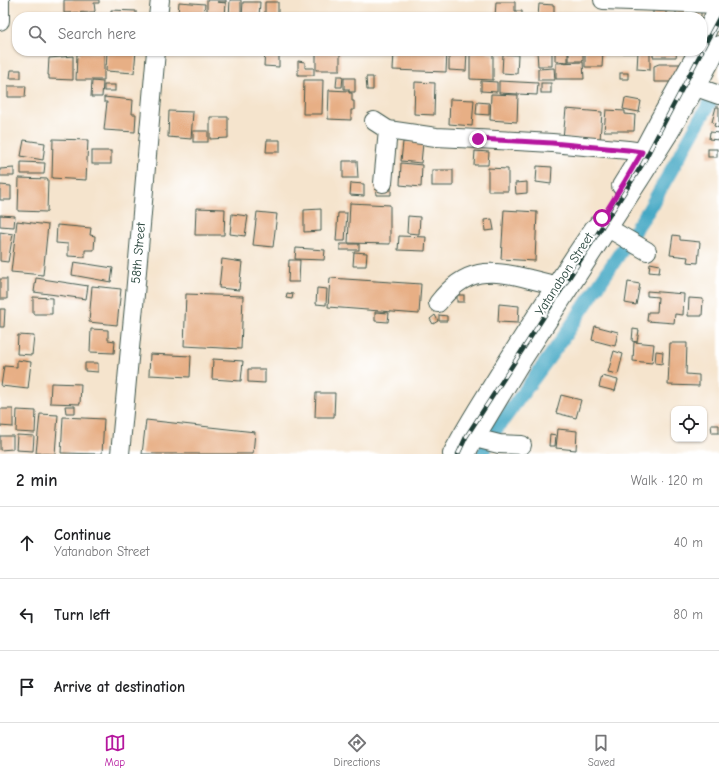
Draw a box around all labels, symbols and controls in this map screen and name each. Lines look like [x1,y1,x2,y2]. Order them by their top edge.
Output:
search box [12,12,707,56]
icon: search [26,23,48,45]
text: Search here [58,25,136,43]
route end [469,130,487,148]
route start [593,209,611,227]
street label: 58th Street [128,221,148,284]
street label: Yatanabon Street [532,229,597,318]
map controls [671,406,707,442]
button: locate [671,406,707,442]
text: 2 min [16,471,57,490]
text: Walk · 120 m [631,473,703,488]
text: Continue [54,526,111,544]
icon: ahead [16,532,38,554]
text: 40 m [674,535,703,550]
text: Yatanabon Street [54,544,150,559]
icon: left [16,604,38,626]
text: Turn left [54,606,110,624]
text: 80 m [673,607,703,622]
icon: arrive [16,676,38,698]
text: Arrive at destination [54,678,185,696]
tab: Map [104,732,126,769]
tab: Directions [334,732,380,769]
tab: Saved [588,732,615,769]

